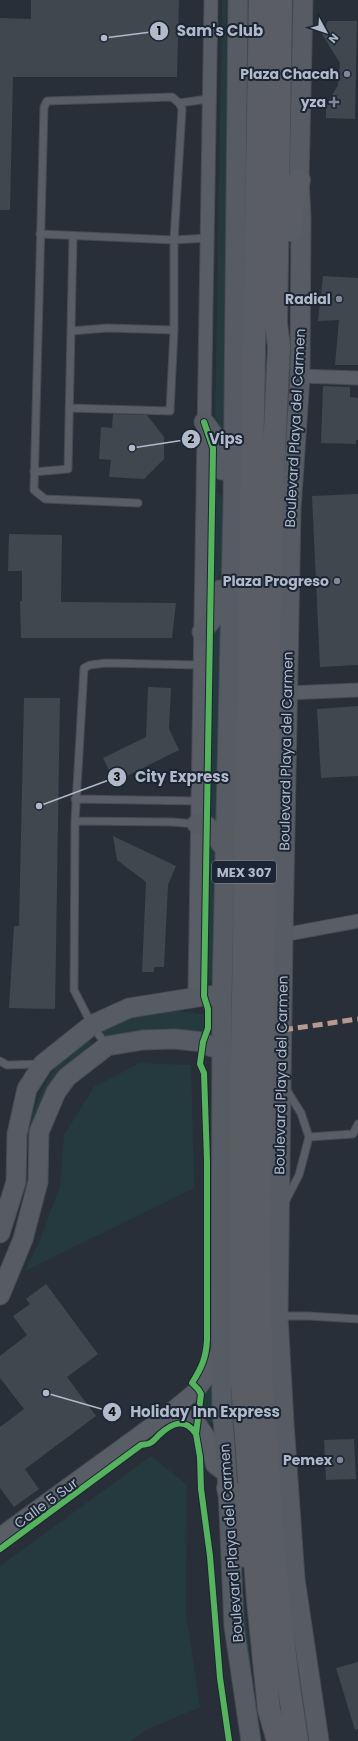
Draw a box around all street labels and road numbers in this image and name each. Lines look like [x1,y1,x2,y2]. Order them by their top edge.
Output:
street label: Boulevard Playa del Carmen [280,328,310,528]
street label: Boulevard Playa del Carmen [274,651,298,851]
road number: MEX 307 [212,861,276,883]
street label: Boulevard Playa del Carmen [269,975,293,1175]
street label: Boulevard Playa del Carmen [214,1443,248,1643]
street label: Calle 5 Sur [10,1473,82,1533]

